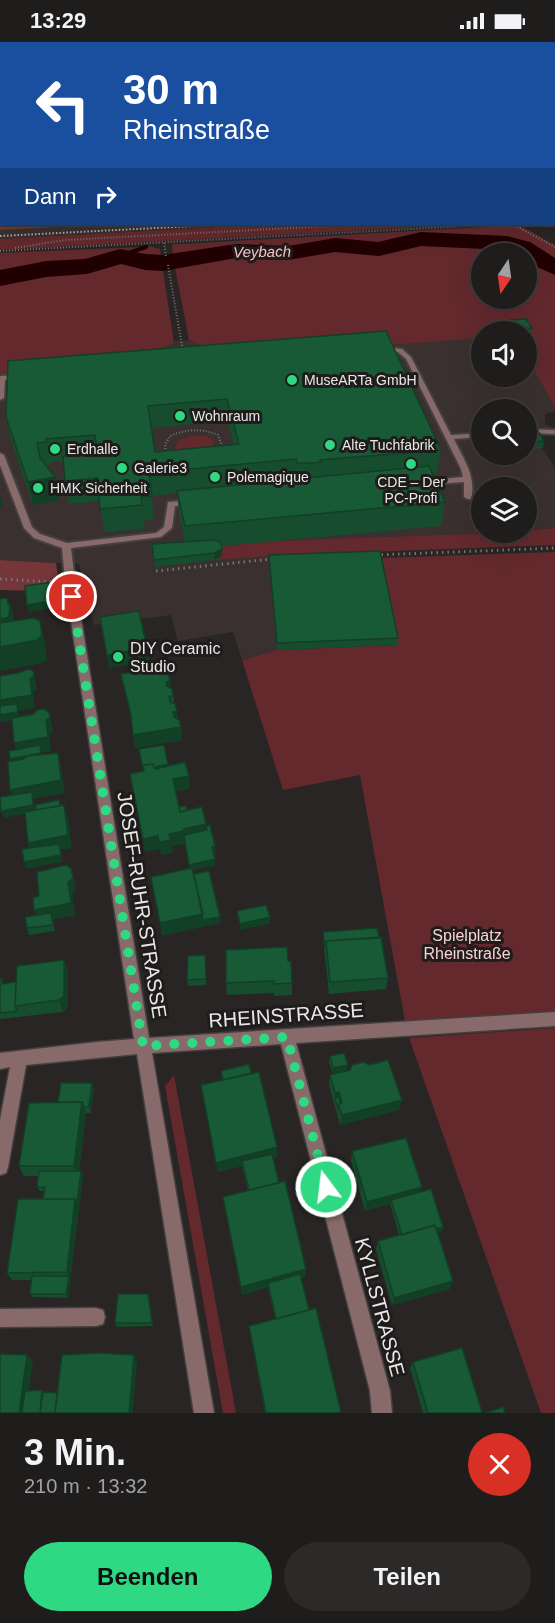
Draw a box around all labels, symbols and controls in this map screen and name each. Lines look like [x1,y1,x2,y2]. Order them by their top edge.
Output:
text: 13:29 [30,8,86,33]
icon: left [24,66,102,144]
text: 30 m [123,66,219,113]
text: Rheinstraße [123,115,270,145]
icon: right [89,180,122,213]
text: Dann [24,184,77,209]
water label: Veybach [233,242,291,261]
north arrow [471,243,537,309]
map controls [471,243,537,543]
button: sound [471,321,537,387]
place label: MuseARTa GmbH [304,372,417,388]
marker: MuseARTa GmbH [285,373,299,387]
button: search [471,399,537,465]
place label: Wohnraum [192,408,260,424]
marker: Wohnraum [173,409,187,423]
place label: Alte Tuchfabrik [342,437,436,453]
marker: Alte Tuchfabrik [323,438,337,452]
place label: Erdhalle [67,441,119,457]
marker: Erdhalle [48,442,62,456]
marker: CDE – Der PC-Profi [404,457,418,471]
place label: Galerie3 [134,460,187,476]
marker: Galerie3 [115,461,129,475]
place label: Polemagique [227,469,309,485]
marker: Polemagique [208,470,222,484]
place label: CDE – Der PC-Profi [377,474,445,506]
button: layers [471,477,537,543]
place label: HMK Sicherheit [50,480,147,496]
marker: HMK Sicherheit [31,481,45,495]
pin [46,571,97,622]
icon: arrive [55,580,88,613]
place label: DIY Ceramic Studio [130,640,220,675]
marker: DIY Ceramic Studio [111,650,125,664]
street label: JOSEF-RUHR-STRASSE [113,790,171,1020]
park label: Spielplatz Rheinstraße [423,927,511,962]
street label: RHEINSTRASSE [208,999,364,1031]
position arrow [294,1155,358,1219]
street label: KYLLSTRASSE [351,1235,409,1379]
text: 3 Min. [24,1432,126,1473]
button: close [468,1433,531,1496]
text: 210 m · 13:32 [24,1475,147,1497]
button: Beenden [24,1542,272,1611]
button: Teilen [284,1542,531,1611]

